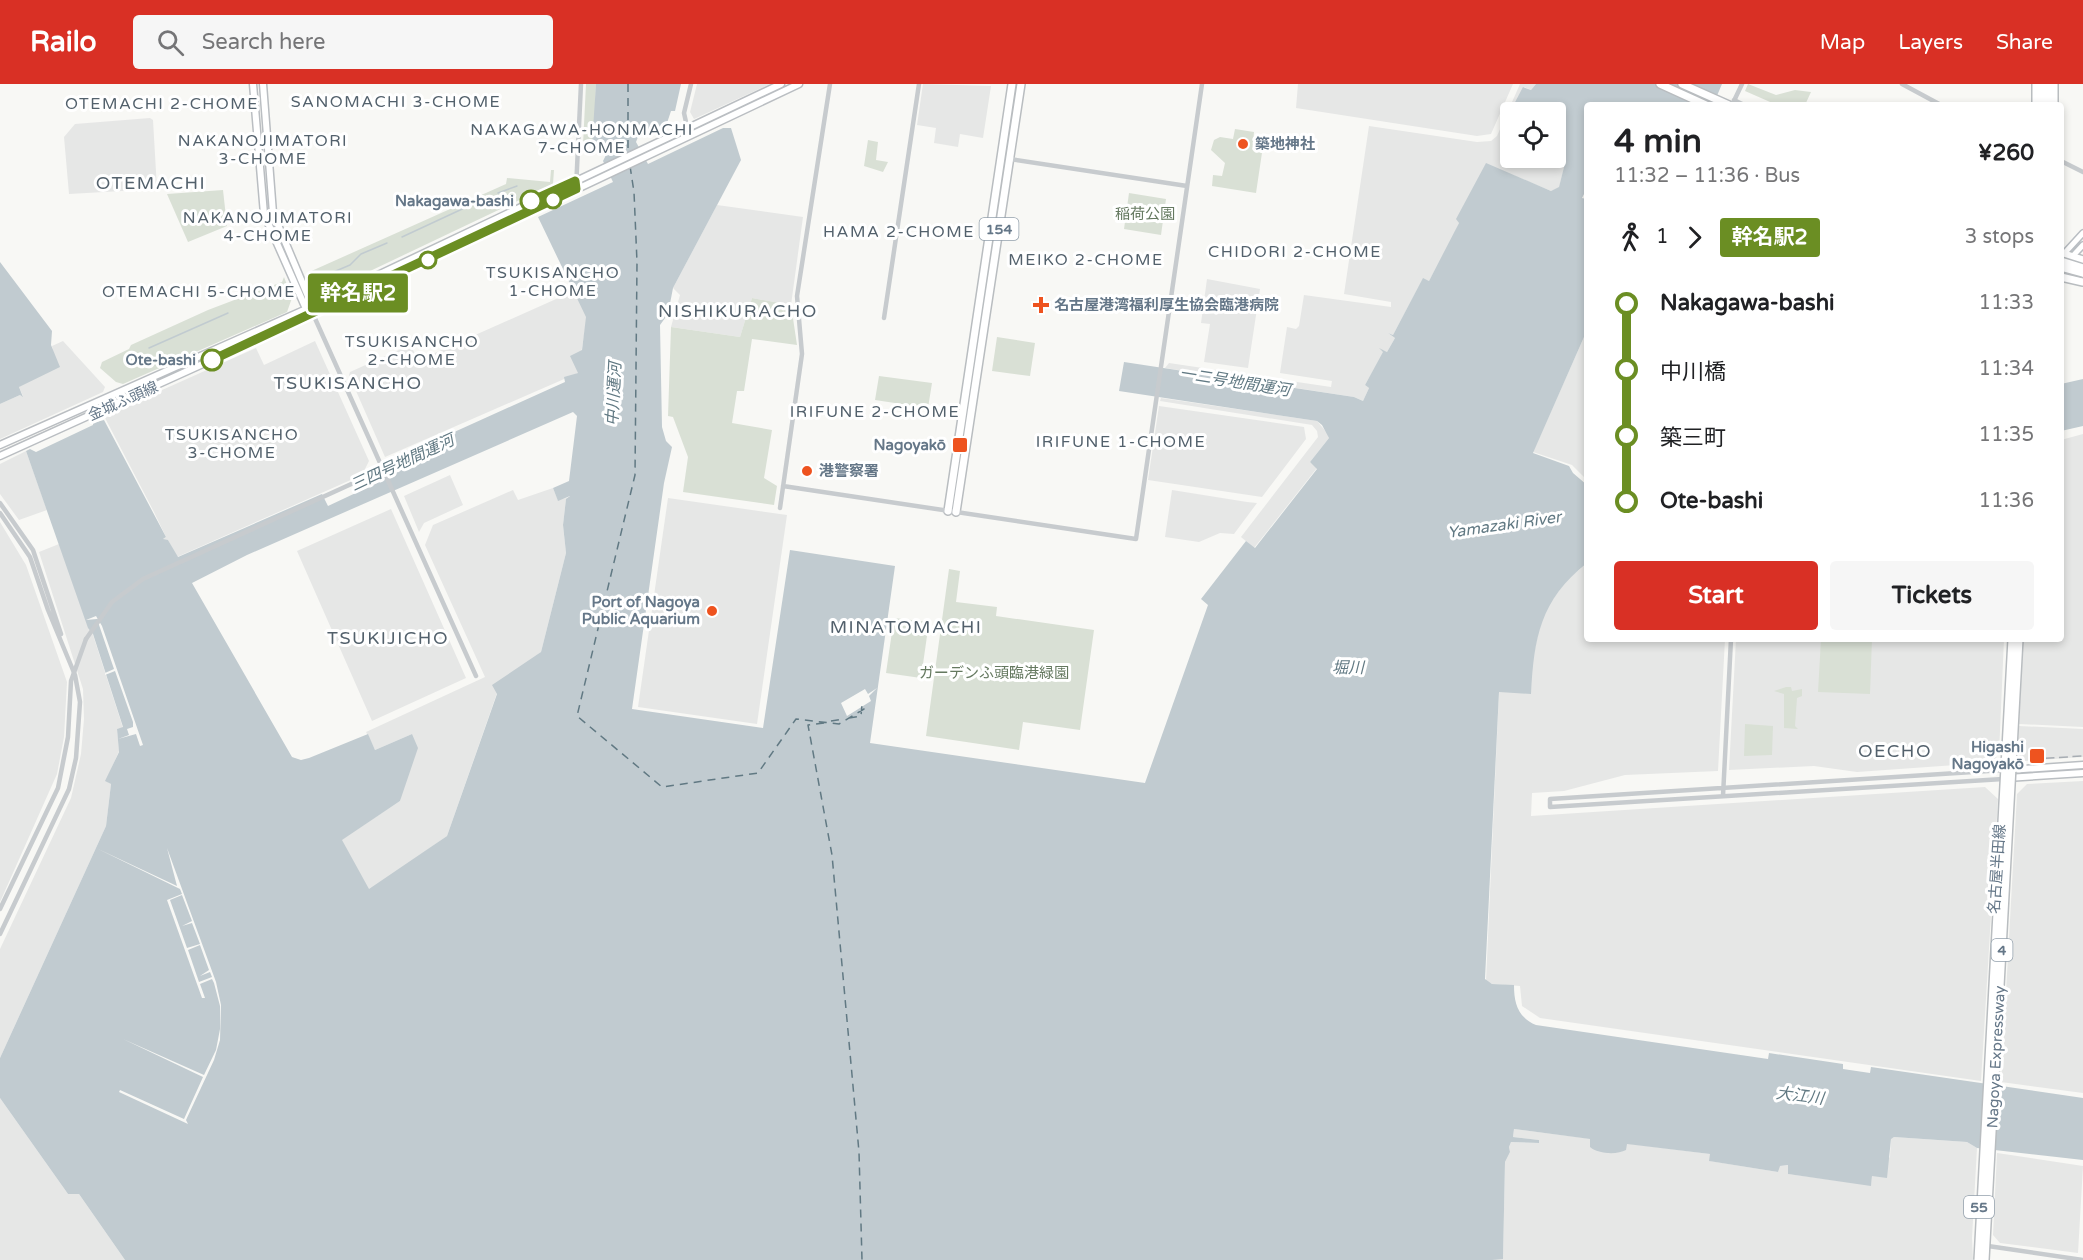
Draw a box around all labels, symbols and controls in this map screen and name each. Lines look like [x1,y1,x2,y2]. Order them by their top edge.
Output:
search box [133,15,553,69]
text: Railo [30,25,97,59]
icon: search [154,26,187,59]
text: Search here [202,29,325,55]
text: Map [1820,30,1865,55]
text: Layers [1898,30,1963,55]
text: Share [1996,30,2053,55]
district label: SANOMACHI 3-CHOME [291,92,501,112]
district label: OTEMACHI 2-CHOME [65,94,259,114]
map controls [1500,102,1566,168]
button: locate [1500,102,1566,168]
district label: NAKAGAWA-HONMACHI 7-CHOME [470,120,694,158]
text: 4 min [1614,122,1702,161]
district label: NAKANOJIMATORI 3-CHOME [178,131,348,169]
place label: 築地神社 [1255,135,1315,153]
marker: 築地神社 [1236,137,1250,151]
text: ¥260 [1978,140,2034,166]
text: 11:32 – 11:36 · Bus [1614,164,1800,188]
district label: OTEMACHI [96,172,206,194]
marker: Nakagawa-bashi [520,190,542,212]
unlabelled marker [544,191,562,209]
place label: Nakagawa-bashi [395,192,514,211]
park label: 稲荷公園 [1115,205,1175,223]
district label: NAKANOJIMATORI 4-CHOME [183,208,353,246]
road number: 154 [980,218,1018,240]
icon: walk [1614,221,1647,254]
icon: forward [1678,221,1711,254]
district label: HAMA 2-CHOME [823,222,975,242]
text: 1 [1656,225,1669,249]
text: 幹名駅2 [1732,225,1808,250]
text: 3 stops [1965,225,2034,249]
district label: CHIDORI 2-CHOME [1208,242,1382,262]
district label: MEIKO 2-CHOME [1008,250,1164,270]
unlabelled marker [419,251,437,269]
district label: TSUKISANCHO 1-CHOME [486,263,620,301]
line badge: 幹名駅2 [316,274,400,312]
text: 幹名駅2 [320,281,396,306]
district label: OTEMACHI 5-CHOME [102,282,296,302]
text: Nakagawa-bashi [1660,290,1835,316]
text: 11:33 [1979,291,2034,315]
marker: 名古屋港湾福利厚生協会臨港病院 [1032,296,1050,314]
place label: 名古屋港湾福利厚生協会臨港病院 [1054,296,1279,314]
district label: NISHIKURACHO [658,300,818,322]
district label: TSUKISANCHO 2-CHOME [345,332,479,370]
marker: Ote-bashi [201,349,223,371]
place label: Ote-bashi [126,351,196,369]
text: 11:34 [1979,357,2034,381]
water label: 中川運河 [602,359,626,427]
text: 中川橋 [1660,359,1726,385]
water label: 一二号地間運河 [1178,363,1295,401]
district label: TSUKISANCHO [273,372,423,394]
street label: 金城ふ頭線 [85,378,161,424]
district label: IRIFUNE 2-CHOME [790,402,960,422]
text: 11:35 [1979,423,2034,447]
district label: TSUKISANCHO 3-CHOME [165,425,299,463]
text: 築三町 [1660,425,1726,451]
water label: 三四号地間運河 [347,429,460,496]
district label: IRIFUNE 1-CHOME [1036,432,1206,452]
place label: Nagoyakō [873,436,946,455]
marker: Nagoyakō [951,436,969,454]
place label: 港警察署 [819,462,879,480]
marker: 港警察署 [800,464,814,478]
text: Ote-bashi [1660,488,1763,514]
text: 11:36 [1979,489,2034,513]
water label: Yamazaki River [1446,507,1564,543]
button: Start [1614,561,1818,630]
button: Tickets [1830,561,2034,630]
place label: Port of Nagoya Public Aquarium [582,593,700,629]
marker: Port of Nagoya Public Aquarium [705,604,719,618]
district label: MINATOMACHI [830,616,982,638]
district label: TSUKIJICHO [327,627,449,649]
water label: 堀川 [1332,658,1366,678]
park label: ガーデンふ頭臨港緑園 [919,664,1069,682]
place label: Higashi Nagoyakō [1951,738,2024,774]
district label: OECHO [1858,740,1932,762]
marker: Higashi Nagoyakō [2028,747,2046,765]
street label: 名古屋半田線 [1985,823,2009,915]
road number: 4 [1992,939,2012,961]
street label: Nagoya Expressway [1983,985,2009,1129]
water label: 大江川 [1775,1083,1827,1109]
road number: 55 [1964,1196,1994,1218]

